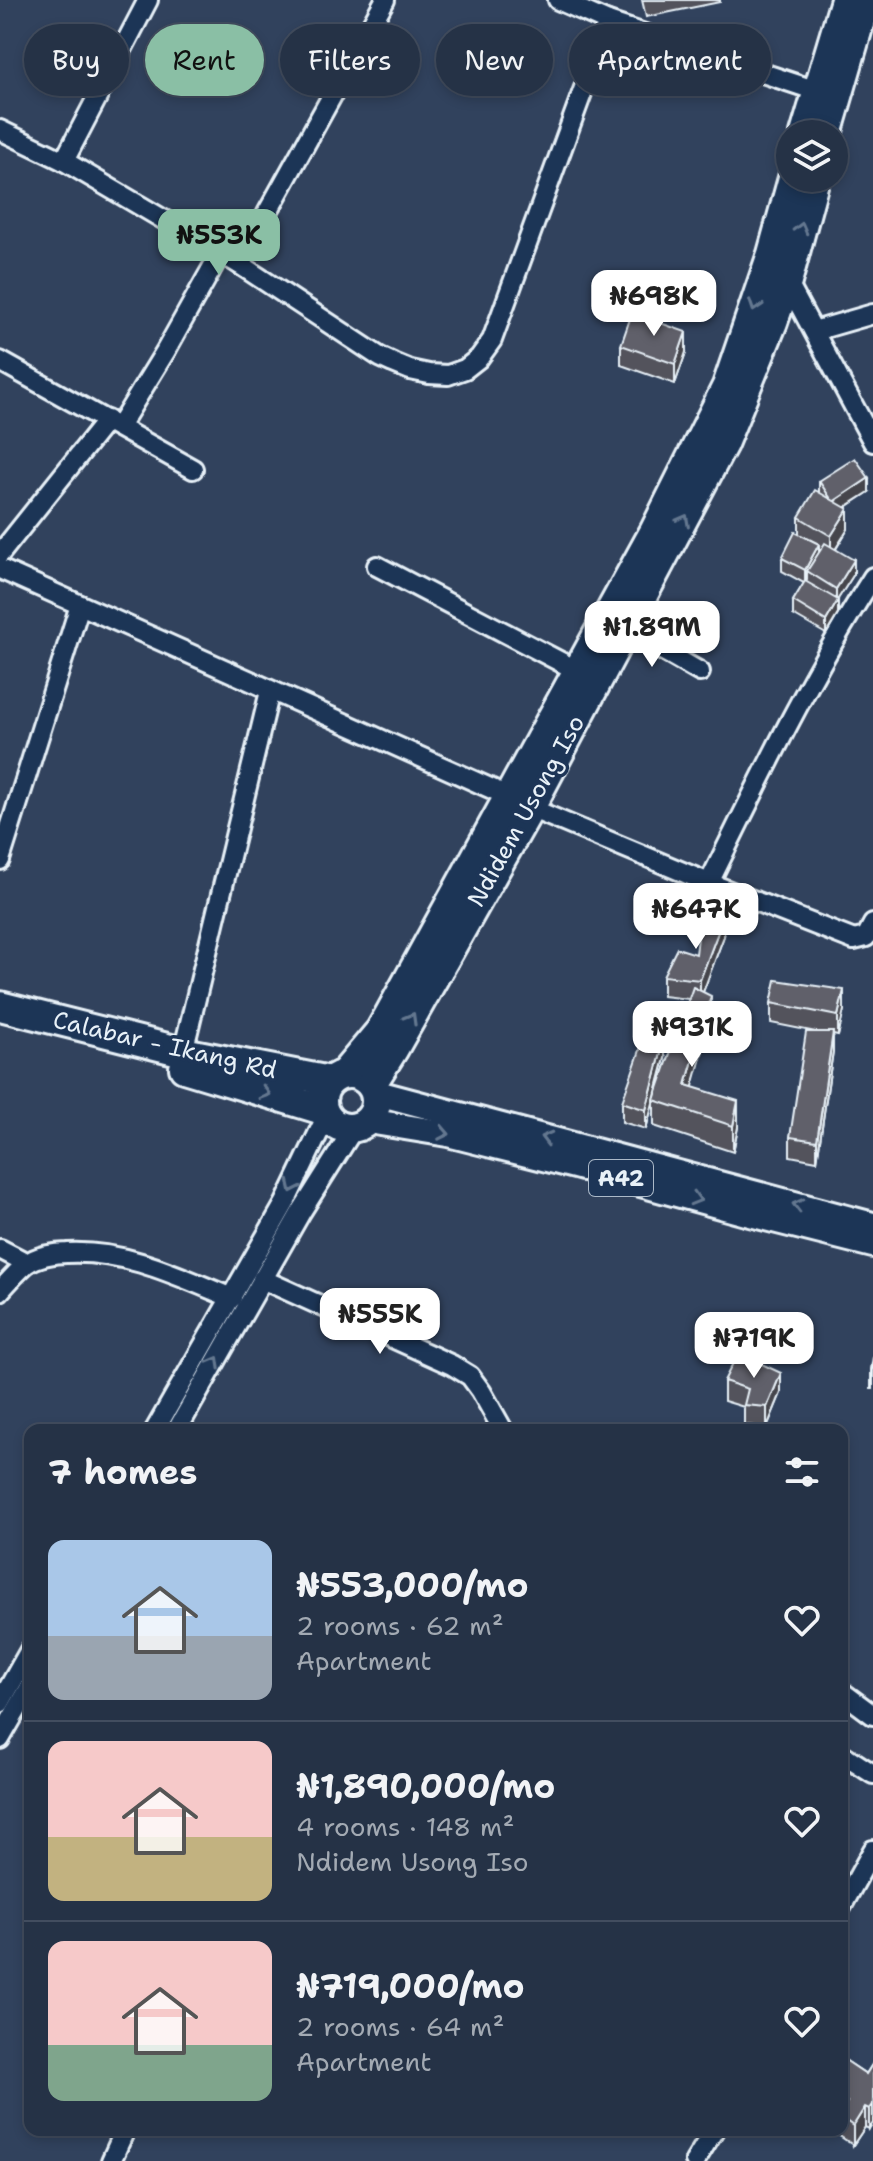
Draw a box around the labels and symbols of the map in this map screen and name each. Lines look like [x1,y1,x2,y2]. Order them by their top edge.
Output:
pin: ₦553K [163,209,275,277]
one-way arrow [792,221,809,235]
pin: ₦698K [598,270,710,338]
one-way arrow [748,298,764,312]
one-way arrow [674,513,689,528]
pin: ₦1.89M [587,601,717,669]
street label: Ndidem Usong Iso [460,709,592,913]
pin: ₦647K [640,883,752,951]
pin: ₦931K [636,1001,748,1069]
street label: Calabar - Ikang Rd [50,1004,280,1086]
one-way arrow [401,1012,417,1027]
one-way arrow [258,1084,272,1100]
one-way arrow [438,1124,451,1141]
one-way arrow [540,1131,554,1147]
road number: A42 [589,1160,653,1196]
one-way arrow [287,1179,303,1193]
one-way arrow [688,1190,702,1207]
one-way arrow [791,1198,805,1214]
pin: ₦555K [324,1288,436,1356]
pin: ₦719K [698,1312,810,1380]
one-way arrow [205,1356,221,1371]

